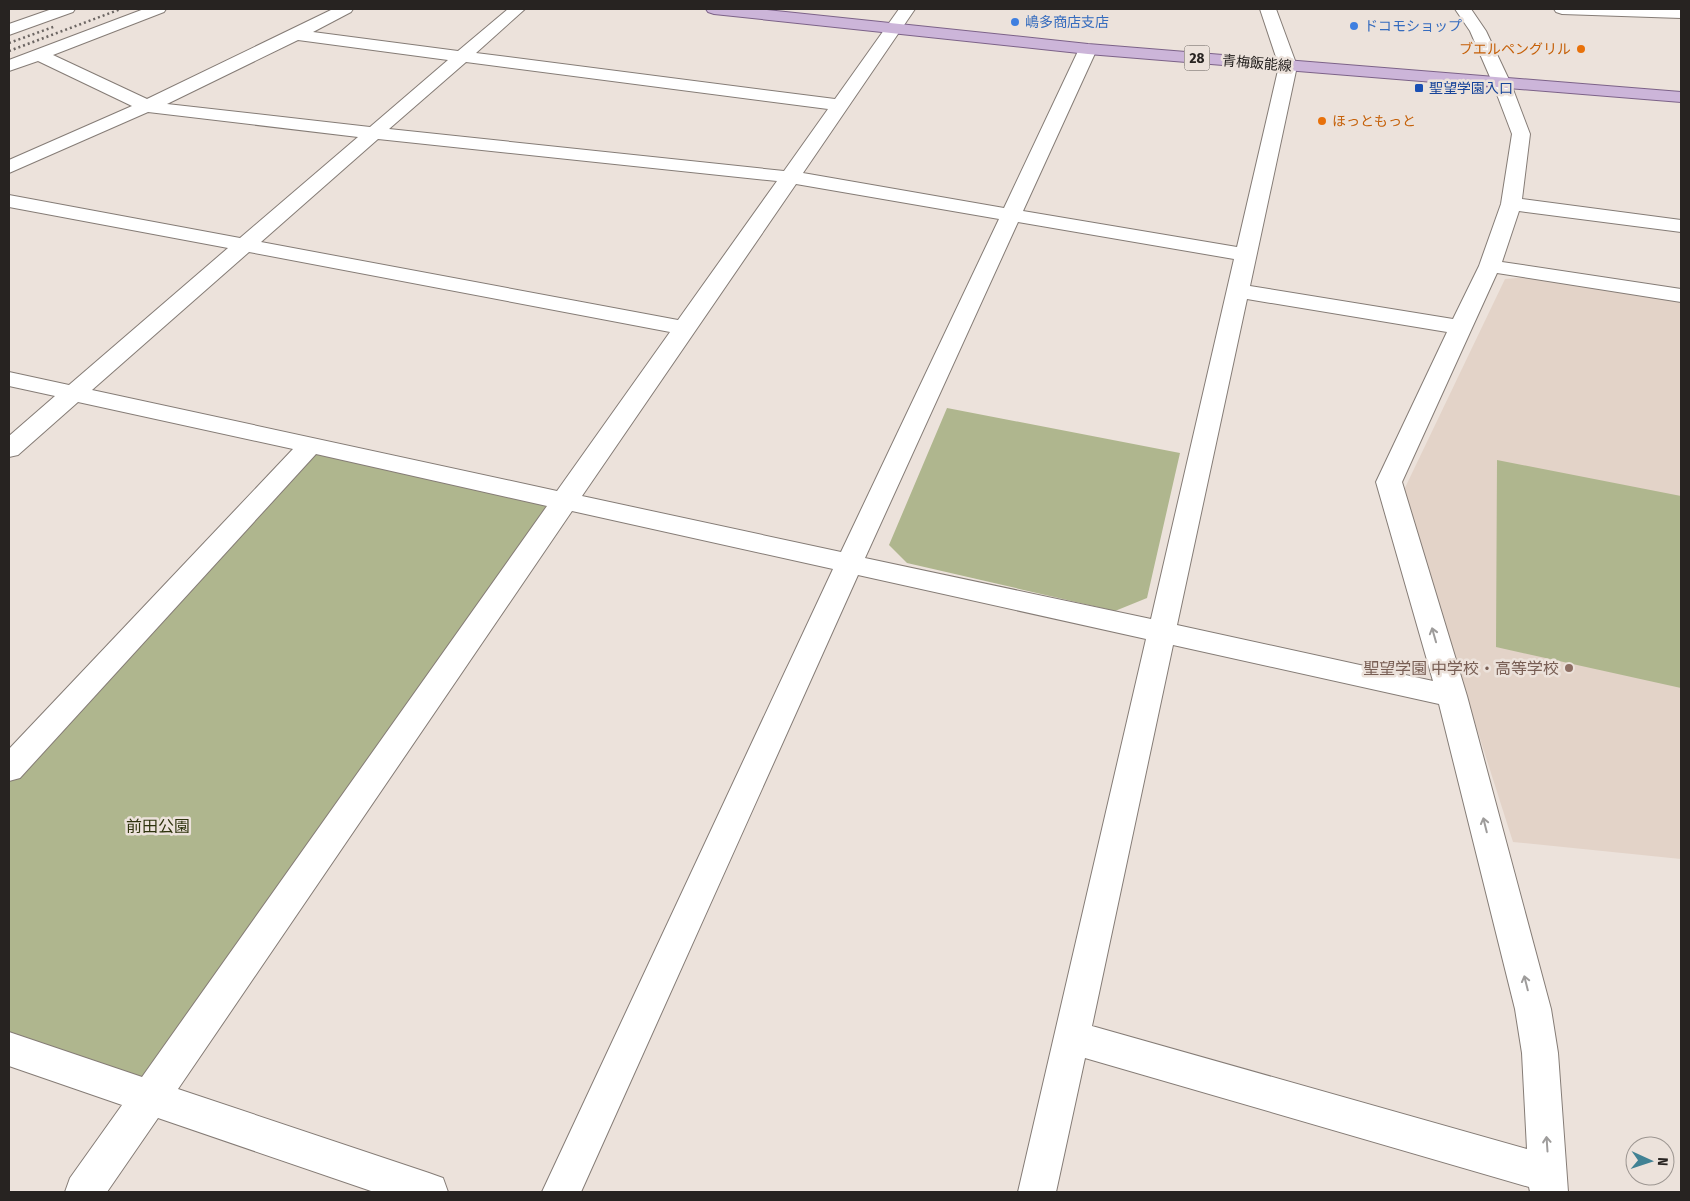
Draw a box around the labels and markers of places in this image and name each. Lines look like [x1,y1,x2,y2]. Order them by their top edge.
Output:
place label: 嶋多商店支店 [1025,14,1109,31]
marker: 嶋多商店支店 [1009,16,1021,28]
place label: ドコモショップ [1364,18,1462,35]
marker: ドコモショップ [1348,20,1360,32]
place label: ブエルペングリル [1459,41,1571,58]
marker: ブエルペングリル [1575,43,1587,55]
place label: 聖望学園入口 [1429,80,1513,97]
marker: 聖望学園入口 [1413,82,1425,94]
place label: ほっともっと [1332,113,1416,130]
marker: ほっともっと [1316,115,1328,127]
place label: 聖望学園 中学校・高等学校 [1363,659,1559,678]
marker: 聖望学園 中学校・高等学校 [1563,662,1575,674]

